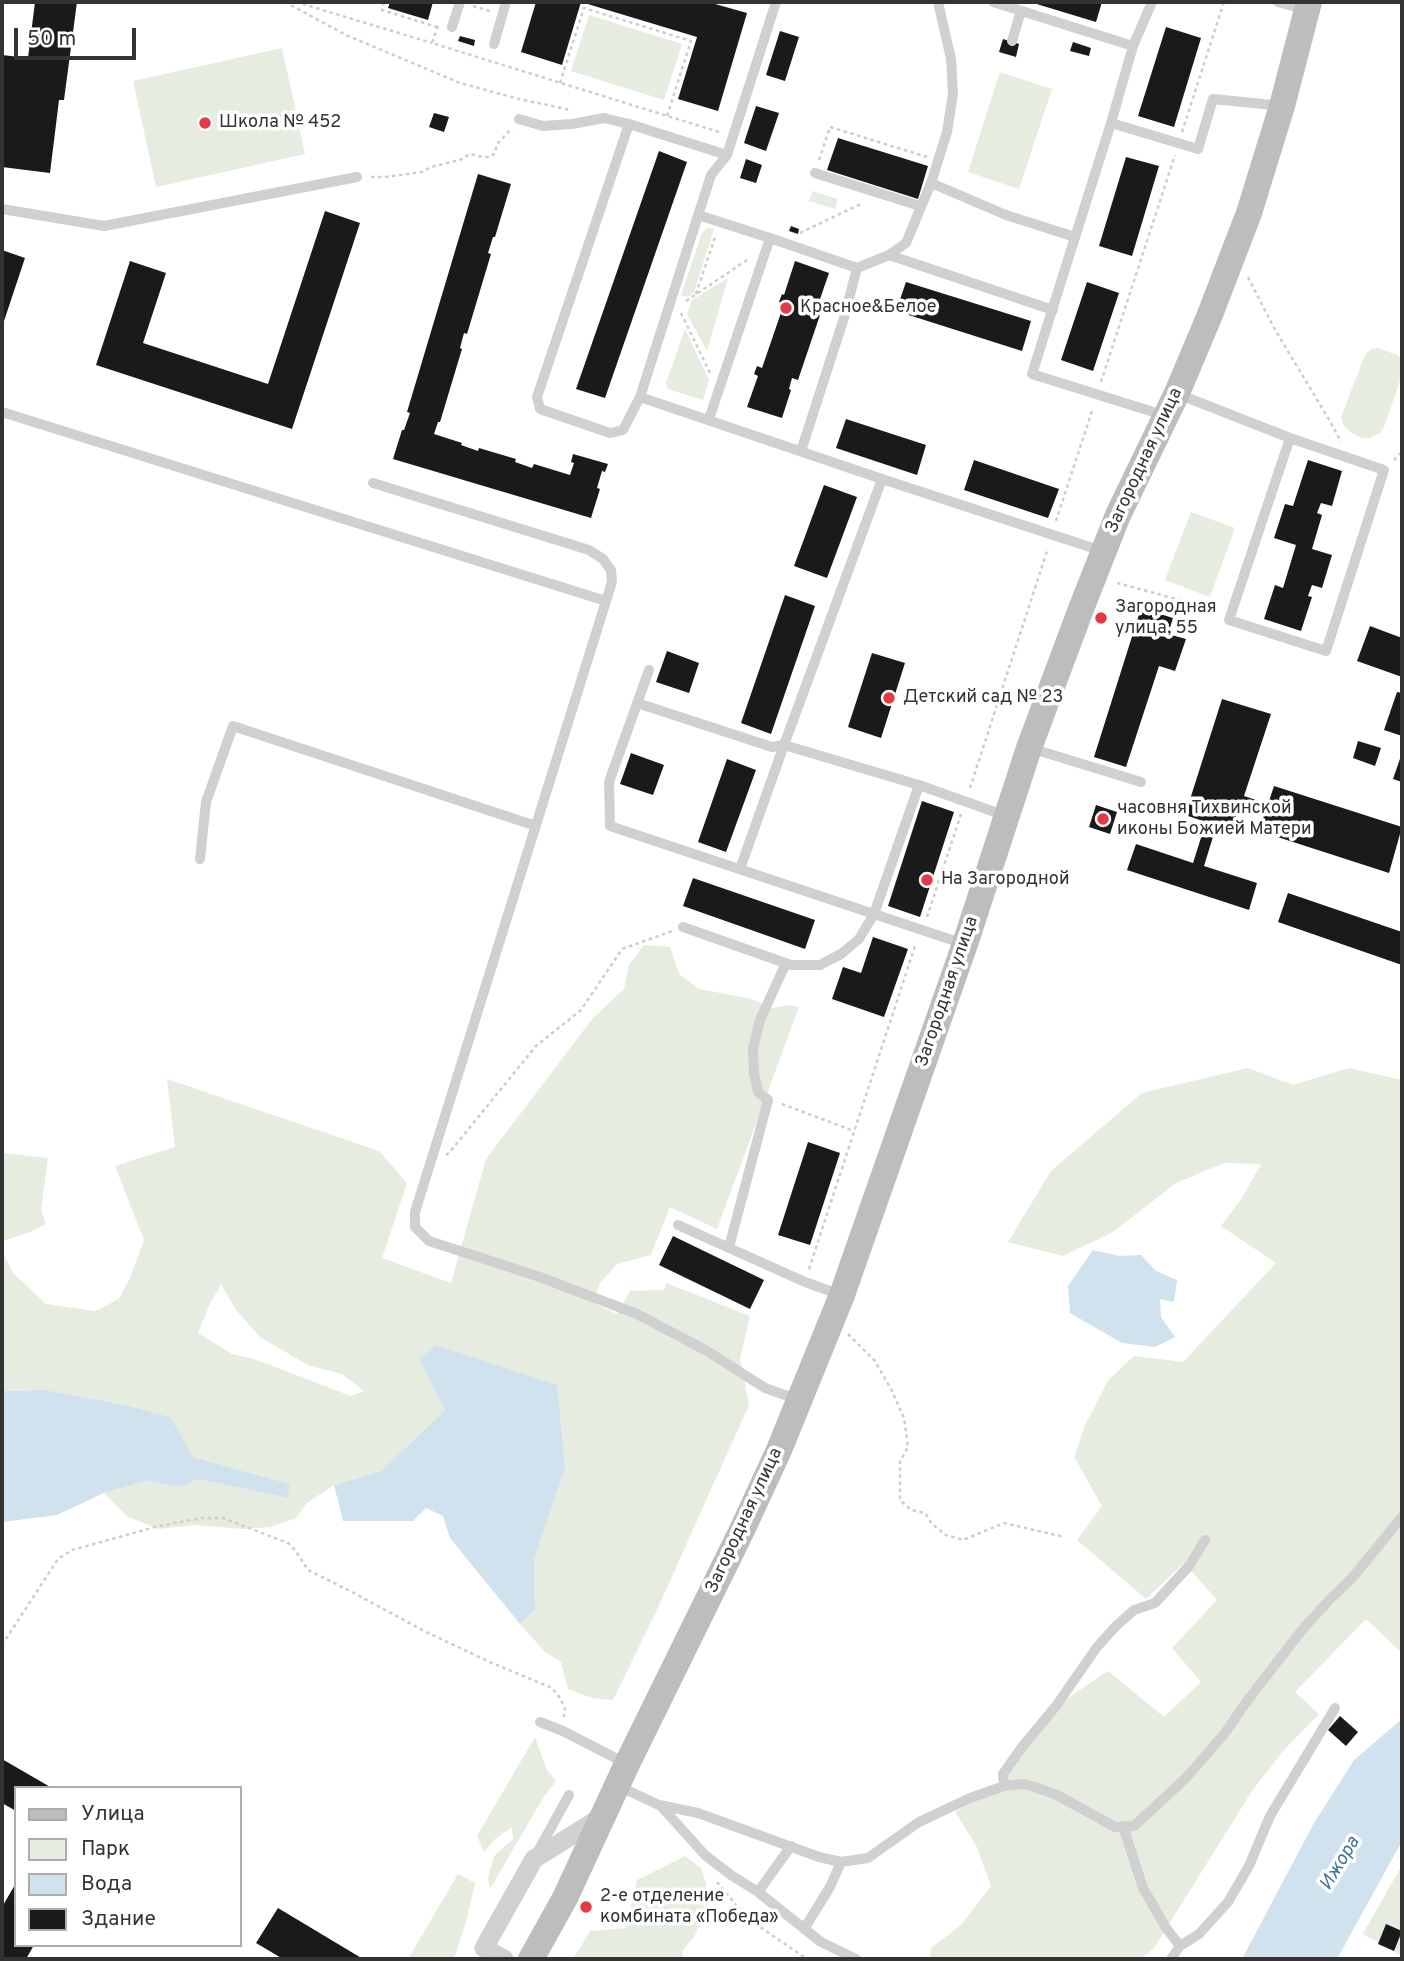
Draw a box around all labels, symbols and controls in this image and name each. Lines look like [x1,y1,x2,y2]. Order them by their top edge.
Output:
scale bar [18,14,140,58]
text: 50 m [27,26,76,53]
place label: Школа № 452 [219,112,341,134]
marker: Школа № 452 [197,115,213,131]
place label: Красное&Белое [800,297,936,319]
marker: Красное&Белое [778,300,794,316]
street label: Загородная улица [1102,385,1188,537]
place label: Загородная улица, 55 [1115,597,1217,640]
marker: Загородная улица, 55 [1093,610,1109,626]
place label: Детский сад № 23 [903,687,1063,709]
marker: Детский сад № 23 [881,690,897,706]
place label: часовня Тихвинской иконы Божией Матери [1117,798,1312,840]
marker: часовня Тихвинской иконы Божией Матери [1095,811,1111,827]
place label: На Загородной [941,869,1070,891]
marker: На Загородной [919,872,935,888]
street label: Загородная улица [912,914,984,1070]
street label: Загородная улица [702,1445,788,1597]
legend [14,1786,242,1947]
text: Улица [81,1801,145,1828]
water label: Ижора [1316,1833,1366,1895]
text: Парк [81,1836,130,1863]
text: Вода [81,1871,132,1898]
place label: 2-е отделение комбината «Победа» [600,1886,779,1928]
marker: 2-е отделение комбината «Победа» [578,1899,594,1915]
text: Здание [81,1906,156,1933]

